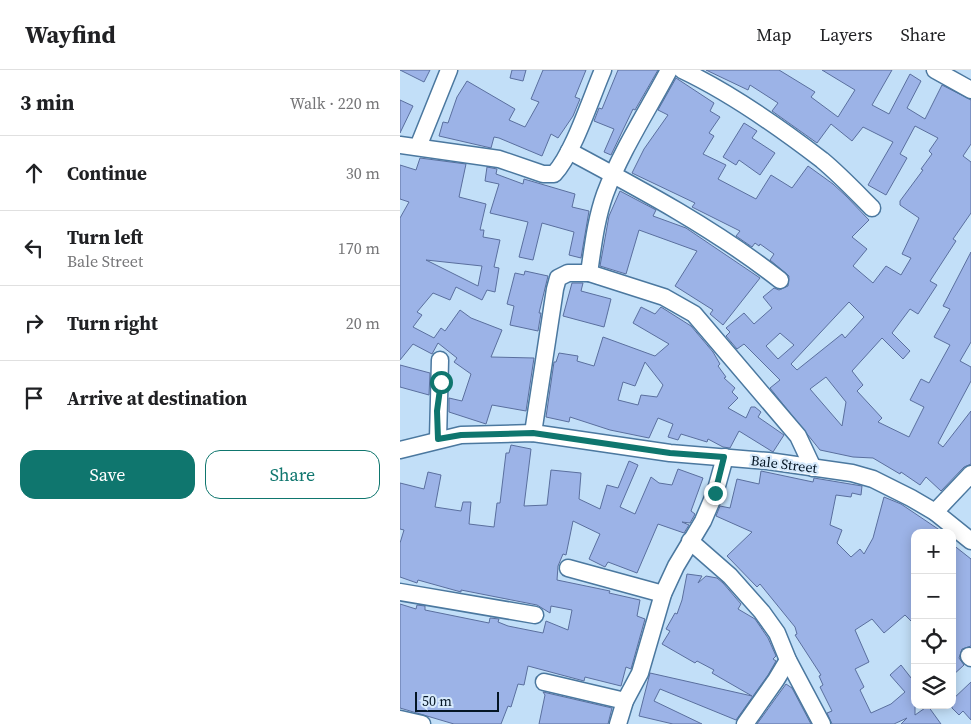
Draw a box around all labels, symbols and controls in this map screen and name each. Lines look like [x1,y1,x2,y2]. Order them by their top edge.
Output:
text: Wayfind [25,18,116,51]
text: Map [756,22,791,47]
text: Layers [819,22,872,47]
text: Share [900,22,946,47]
text: 3 min [20,88,75,117]
text: Walk · 220 m [290,92,380,114]
icon: ahead [20,159,48,187]
text: Continue [67,160,147,186]
text: 30 m [346,162,380,184]
text: Turn left [67,224,143,250]
icon: left [20,234,48,262]
text: 170 m [338,237,380,259]
text: Bale Street [67,250,143,272]
icon: right [20,309,48,337]
text: Turn right [67,310,158,336]
text: 20 m [346,312,380,334]
route start [430,371,453,394]
icon: arrive [20,384,48,412]
text: Arrive at destination [67,385,247,411]
button: Save [20,450,195,499]
button: Share [205,450,380,499]
street label: Bale Street [750,450,819,478]
route end [704,482,727,505]
map controls [911,529,956,709]
button: + [911,529,956,574]
button: − [911,574,956,619]
button: locate [911,619,956,664]
button: layers [911,664,956,709]
scale bar [415,689,499,712]
text: 50 m [422,691,452,711]

